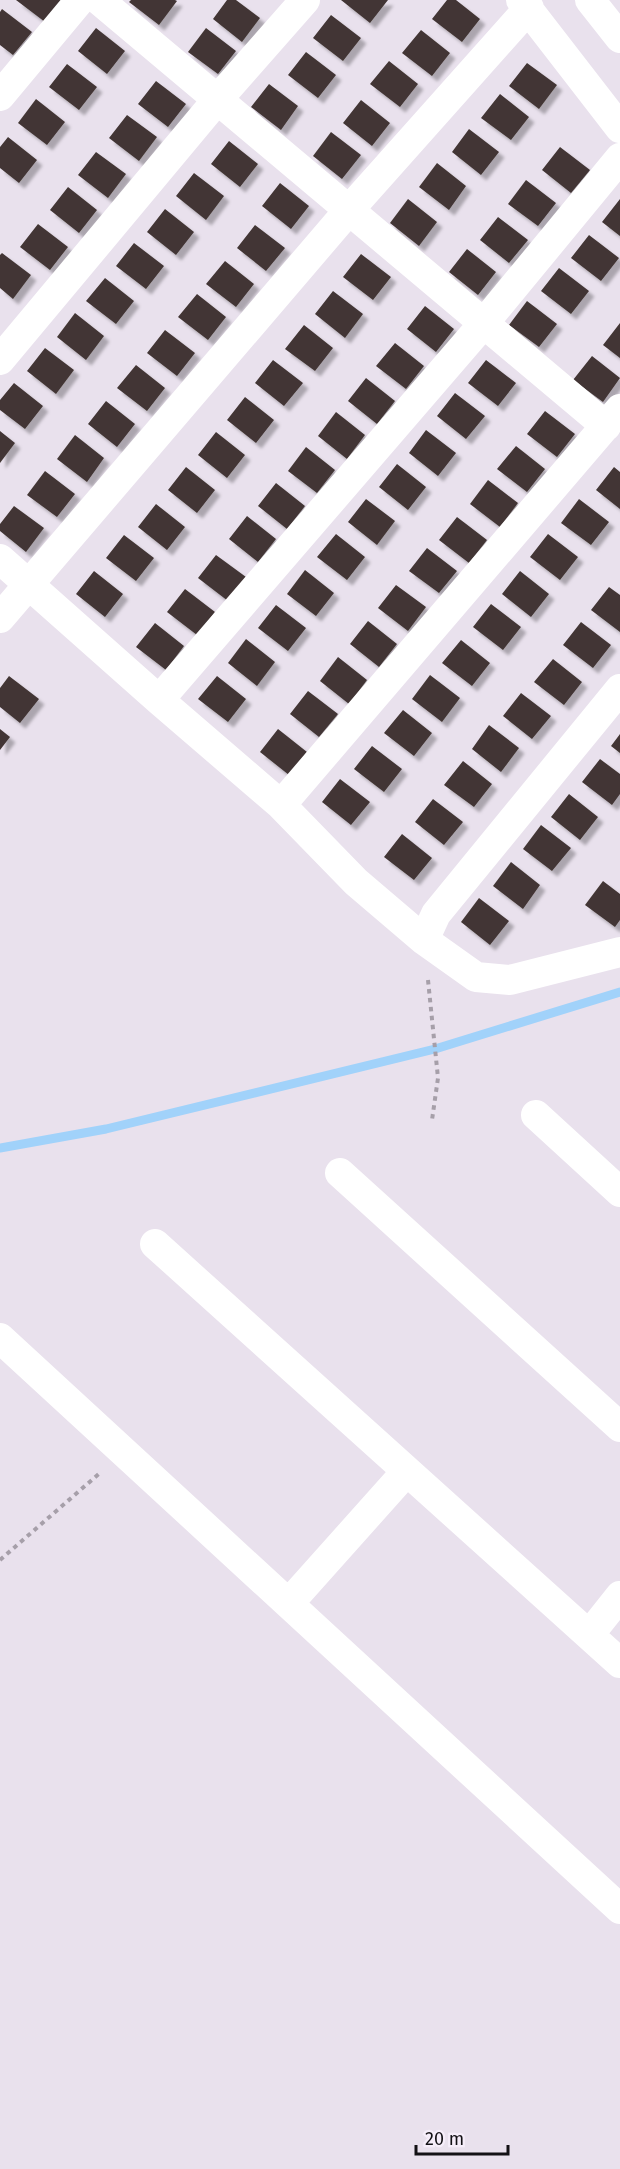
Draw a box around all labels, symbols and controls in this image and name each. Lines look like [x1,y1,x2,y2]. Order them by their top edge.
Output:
scale bar [416,2118,508,2156]
text: 20 m [425,2128,464,2150]

